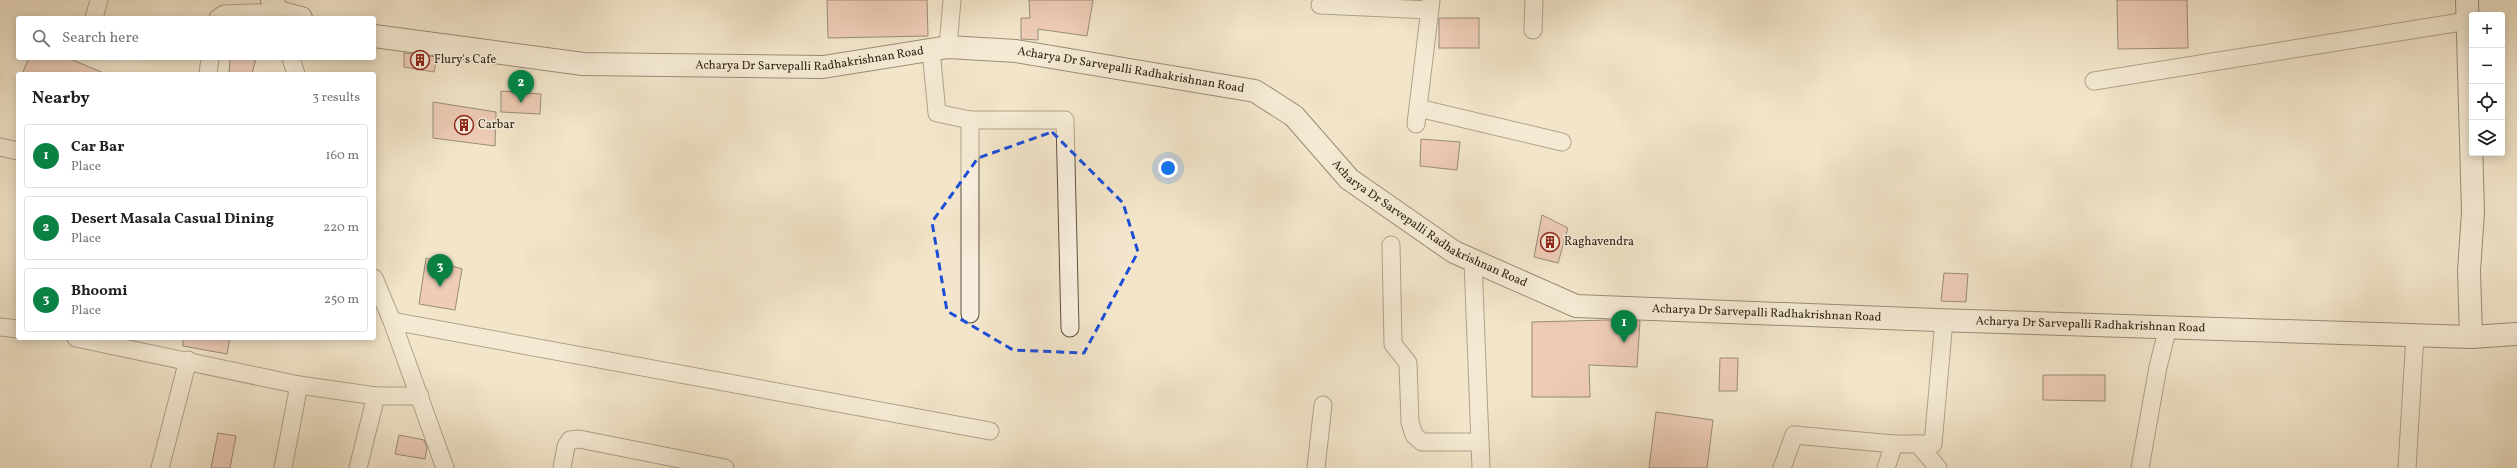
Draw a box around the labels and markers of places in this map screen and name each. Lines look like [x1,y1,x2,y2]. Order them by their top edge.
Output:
building icon: Flury's Cafe [409,49,431,71]
place label: Flury's Cafe [434,52,496,68]
pin: 2 [508,70,534,103]
building icon: Carbar [453,114,475,136]
place label: Carbar [478,117,514,133]
building icon: Raghavendra [1539,231,1561,253]
place label: Raghavendra [1564,234,1634,250]
pin: 3 [427,254,453,287]
pin: 1 [1611,310,1637,343]

